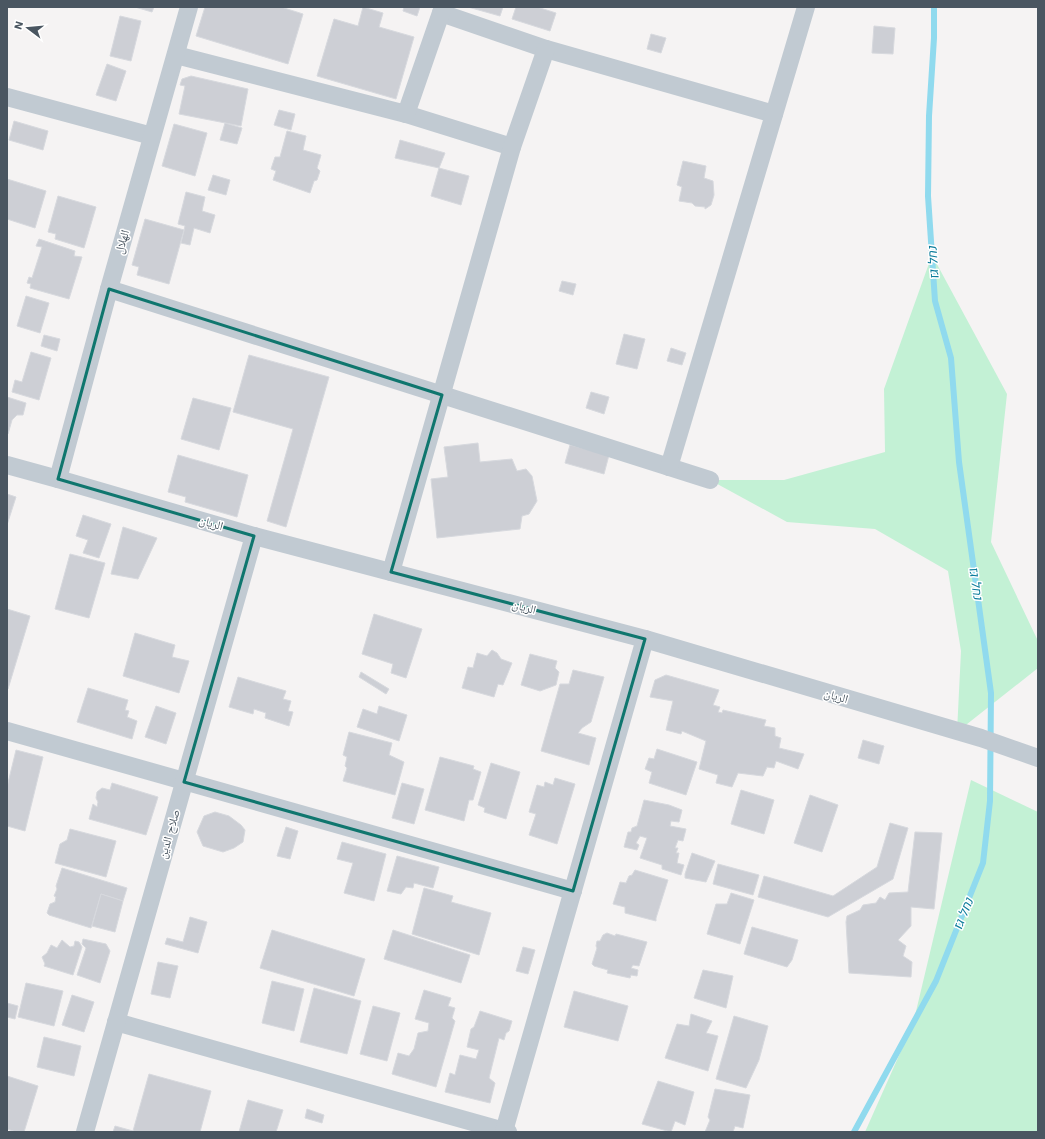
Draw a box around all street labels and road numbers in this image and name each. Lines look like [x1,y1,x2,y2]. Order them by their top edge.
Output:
street label: الهلال [112,228,132,256]
street label: الريان [197,513,225,533]
street label: الريان [510,597,538,617]
street label: الريان [822,686,850,706]
street label: صلاح الدين [155,808,183,860]

